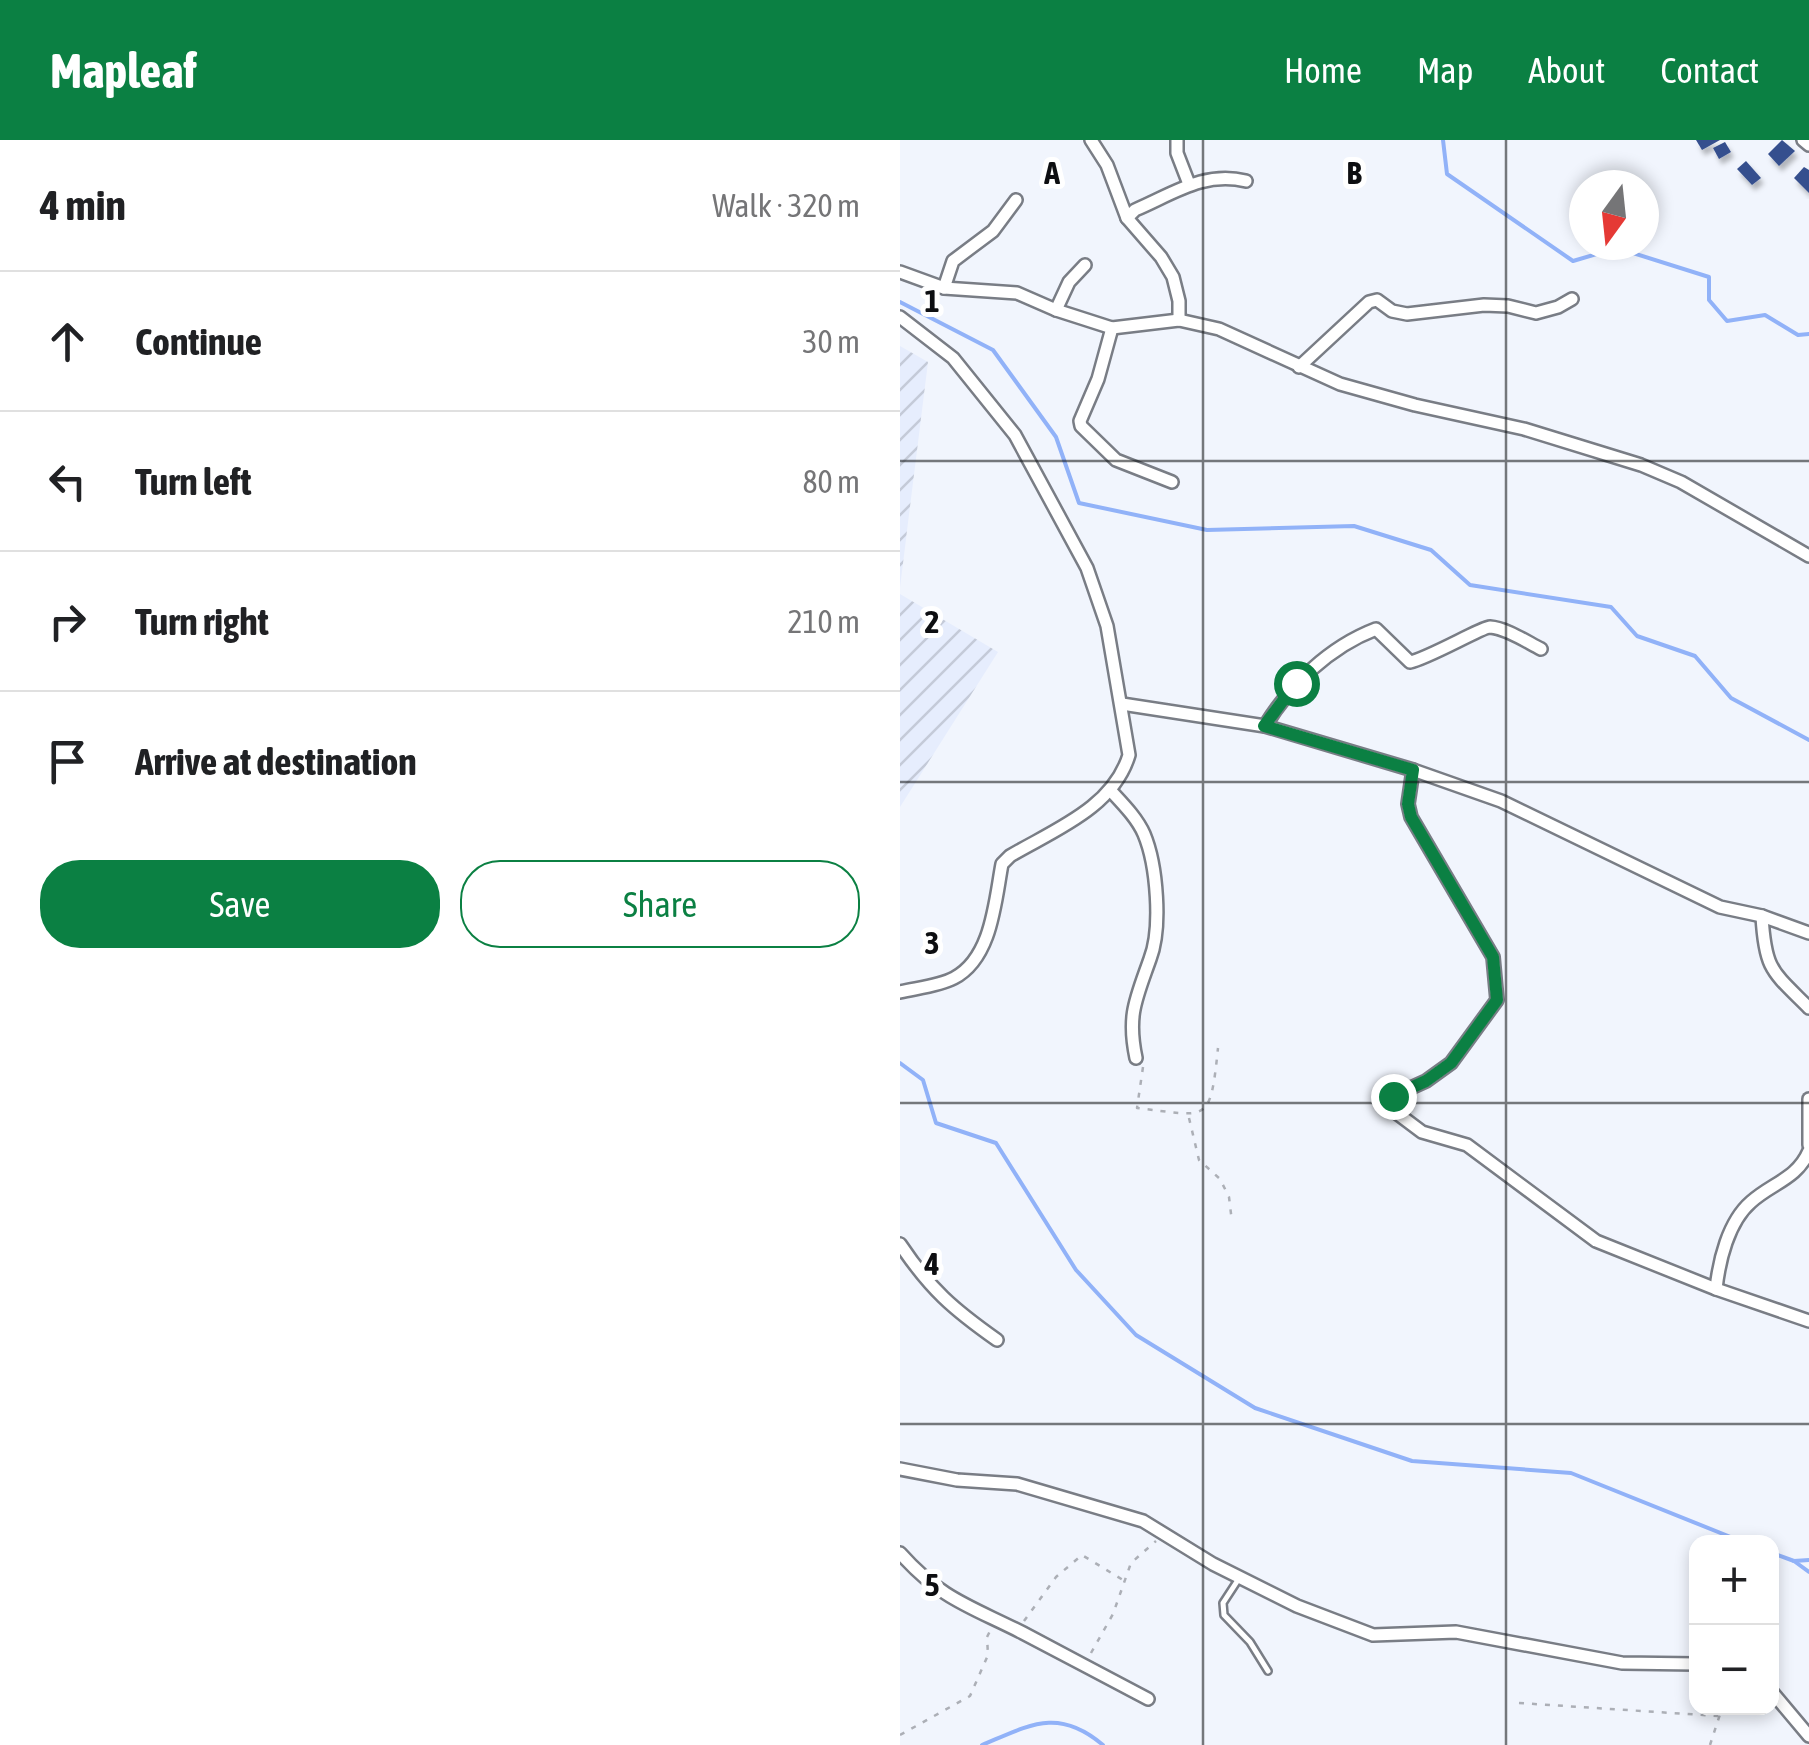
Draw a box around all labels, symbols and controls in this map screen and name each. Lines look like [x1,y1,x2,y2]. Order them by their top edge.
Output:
text: Mapleaf [50,43,197,98]
text: Home [1284,50,1362,90]
text: Map [1417,50,1473,90]
text: About [1528,50,1605,90]
text: Contact [1660,50,1759,90]
text: A [1043,154,1060,191]
text: B [1346,154,1362,191]
north arrow [1569,170,1659,260]
text: 4 min [40,181,126,229]
text: Walk · 320 m [712,187,860,224]
text: 1 [924,282,940,319]
icon: ahead [40,314,95,369]
text: Continue [135,320,262,363]
text: 30 m [802,323,860,360]
icon: left [40,454,95,509]
text: Turn left [135,460,251,503]
text: 80 m [802,463,860,500]
icon: right [40,594,95,649]
text: Turn right [135,600,269,643]
text: 210 m [787,603,860,640]
text: 2 [924,603,940,640]
route start [1274,661,1320,707]
icon: arrive [40,734,95,789]
text: Arrive at destination [135,740,417,783]
button: Save [40,860,440,948]
button: Share [460,860,860,948]
text: 3 [924,924,940,961]
route end [1371,1074,1417,1120]
text: 4 [923,1245,940,1282]
map controls [1689,1535,1779,1715]
button: + [1689,1535,1779,1625]
text: 5 [924,1566,940,1603]
button: − [1689,1625,1779,1715]

